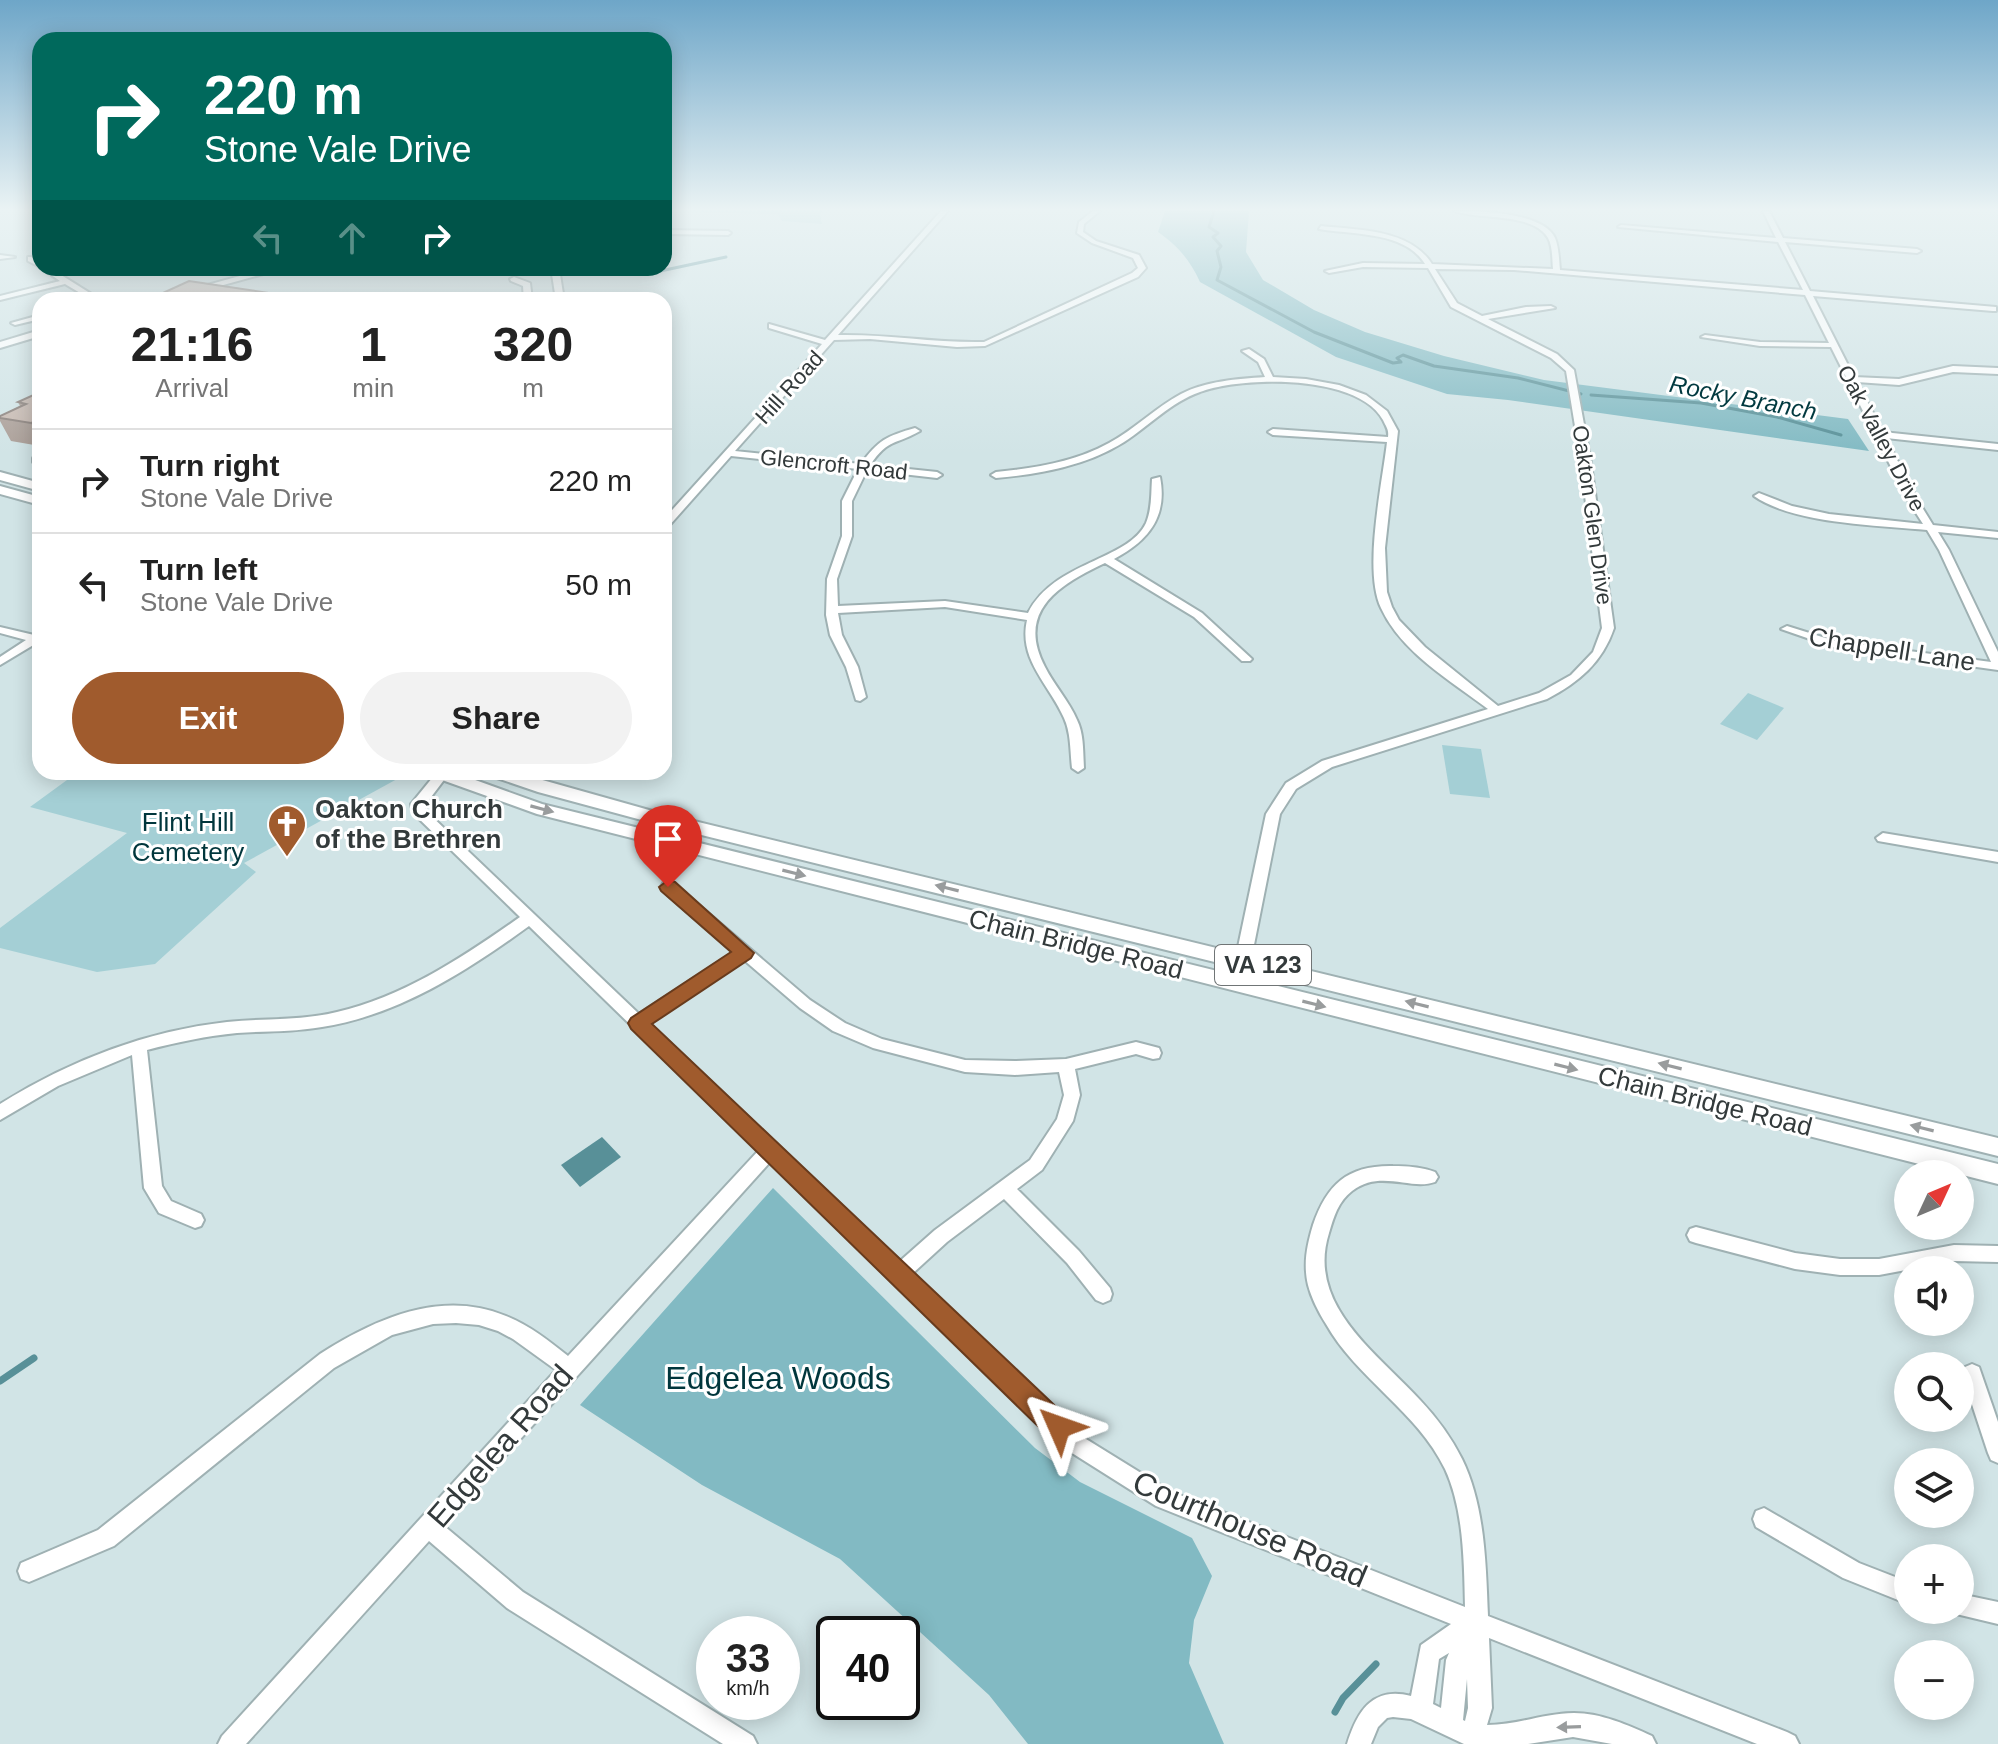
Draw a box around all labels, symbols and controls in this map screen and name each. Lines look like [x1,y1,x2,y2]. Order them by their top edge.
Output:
text: 220 m [204,63,363,126]
icon: right [72,64,176,168]
text: Stone Vale Drive [204,129,471,170]
icon: left [246,216,290,260]
icon: ahead [330,216,374,260]
icon: right [414,216,458,260]
text: 21:16 [131,318,254,371]
text: 1 [360,318,387,371]
text: 320 [493,318,573,371]
street label: Hill Road [750,346,829,429]
street label: Oak Valley Drive [1832,361,1931,516]
water label: Rocky Branch [1667,370,1819,425]
text: Arrival [155,373,229,403]
text: min [352,373,394,403]
text: m [522,373,544,403]
street label: Oakton Glen Drive [1568,424,1617,606]
street label: Glencroft Road [759,444,909,485]
text: Turn right [140,449,279,482]
icon: right [72,459,116,503]
text: 220 m [549,464,632,497]
text: Stone Vale Drive [140,483,333,513]
text: Turn left [140,553,258,586]
icon: left [72,563,116,607]
text: 50 m [565,568,632,601]
text: Stone Vale Drive [140,587,333,617]
street label: Chappell Lane [1807,621,1977,677]
button: Exit [72,672,344,764]
button: Share [360,672,632,764]
place label: Oakton Church of the Brethren [315,794,503,854]
church icon: Oakton Church of the Brethren [266,803,308,858]
one-way arrow [529,803,554,815]
pin [634,805,702,887]
park label: Flint Hill Cemetery [132,807,244,867]
icon: arrive [646,817,690,861]
one-way arrow [782,867,807,879]
one-way arrow [935,881,960,894]
street label: Chain Bridge Road [966,903,1186,985]
road number: VA 123 [1215,945,1311,985]
one-way arrow [1405,997,1430,1009]
one-way arrow [1301,998,1326,1010]
one-way arrow [1657,1059,1682,1072]
street label: Chain Bridge Road [1595,1060,1815,1142]
one-way arrow [1553,1061,1578,1073]
one-way arrow [1910,1121,1935,1134]
north arrow [1894,1160,1974,1240]
map controls [1894,1160,1974,1720]
button: sound [1894,1256,1974,1336]
button: search [1894,1352,1974,1432]
street label: Edgelea Road [420,1358,580,1534]
park label: Edgelea Woods [665,1360,891,1396]
position arrow [1017,1385,1101,1469]
button: layers [1894,1448,1974,1528]
street label: Courthouse Road [1128,1463,1372,1595]
button: + [1894,1544,1974,1624]
speed limit sign: 40 [816,1616,920,1720]
text: 33 [726,1636,770,1680]
button: − [1894,1640,1974,1720]
text: km/h [726,1677,770,1699]
one-way arrow [1556,1720,1581,1733]

